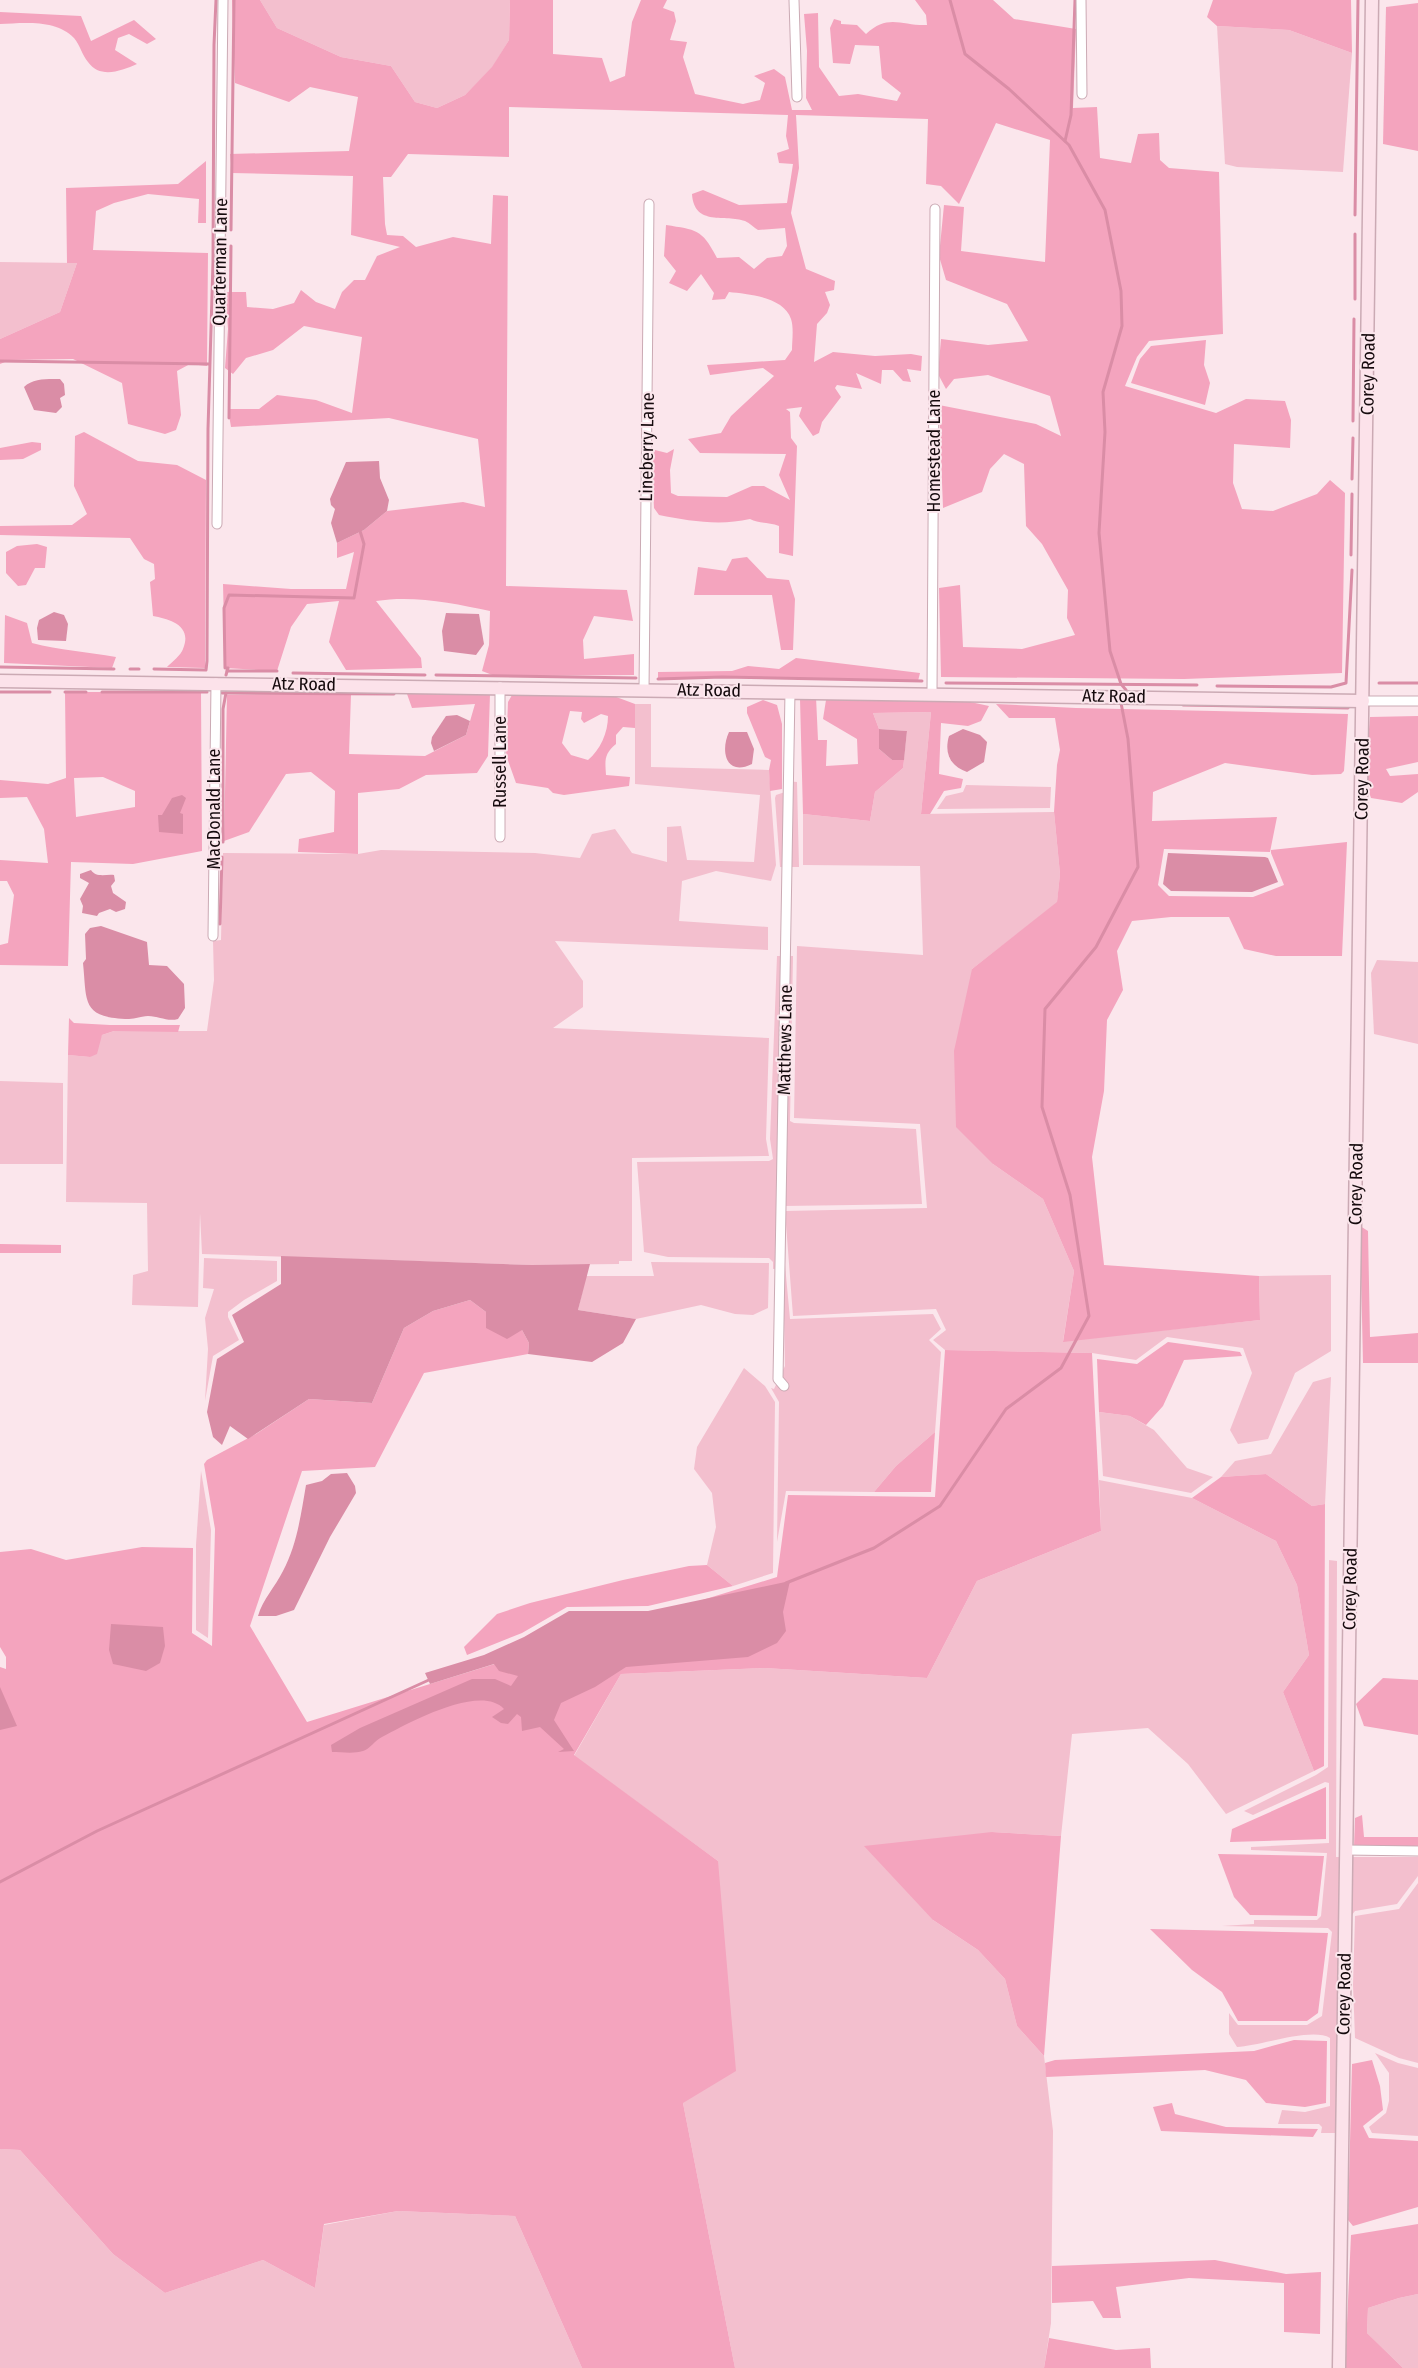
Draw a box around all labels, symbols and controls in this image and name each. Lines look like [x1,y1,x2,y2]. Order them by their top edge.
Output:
street label: Quarterman Lane [208,198,232,326]
street label: Corey Road [1356,333,1380,415]
street label: Homestead Lane [923,389,945,512]
street label: Lineberry Lane [635,392,659,502]
street label: Atz Road [272,672,336,696]
street label: Atz Road [677,678,741,702]
street label: Atz Road [1082,684,1146,708]
street label: Russell Lane [489,716,511,808]
street label: Corey Road [1350,738,1374,820]
street label: MacDonald Lane [203,748,225,869]
street label: Matthews Lane [773,984,797,1095]
street label: Corey Road [1344,1143,1368,1225]
street label: Corey Road [1338,1548,1362,1630]
street label: Corey Road [1332,1953,1356,2035]

